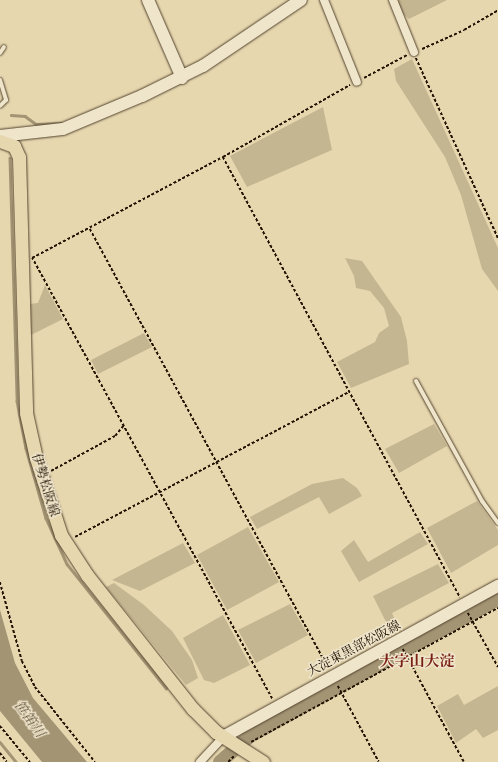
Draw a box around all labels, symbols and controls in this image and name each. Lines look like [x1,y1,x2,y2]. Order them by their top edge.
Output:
street label: 伊勢松阪線 [28,452,62,518]
street label: 大淀東黒部松阪線 [304,618,404,680]
district label: 大字山大淀 [380,653,454,671]
water label: 笹笛川 [10,697,48,741]

